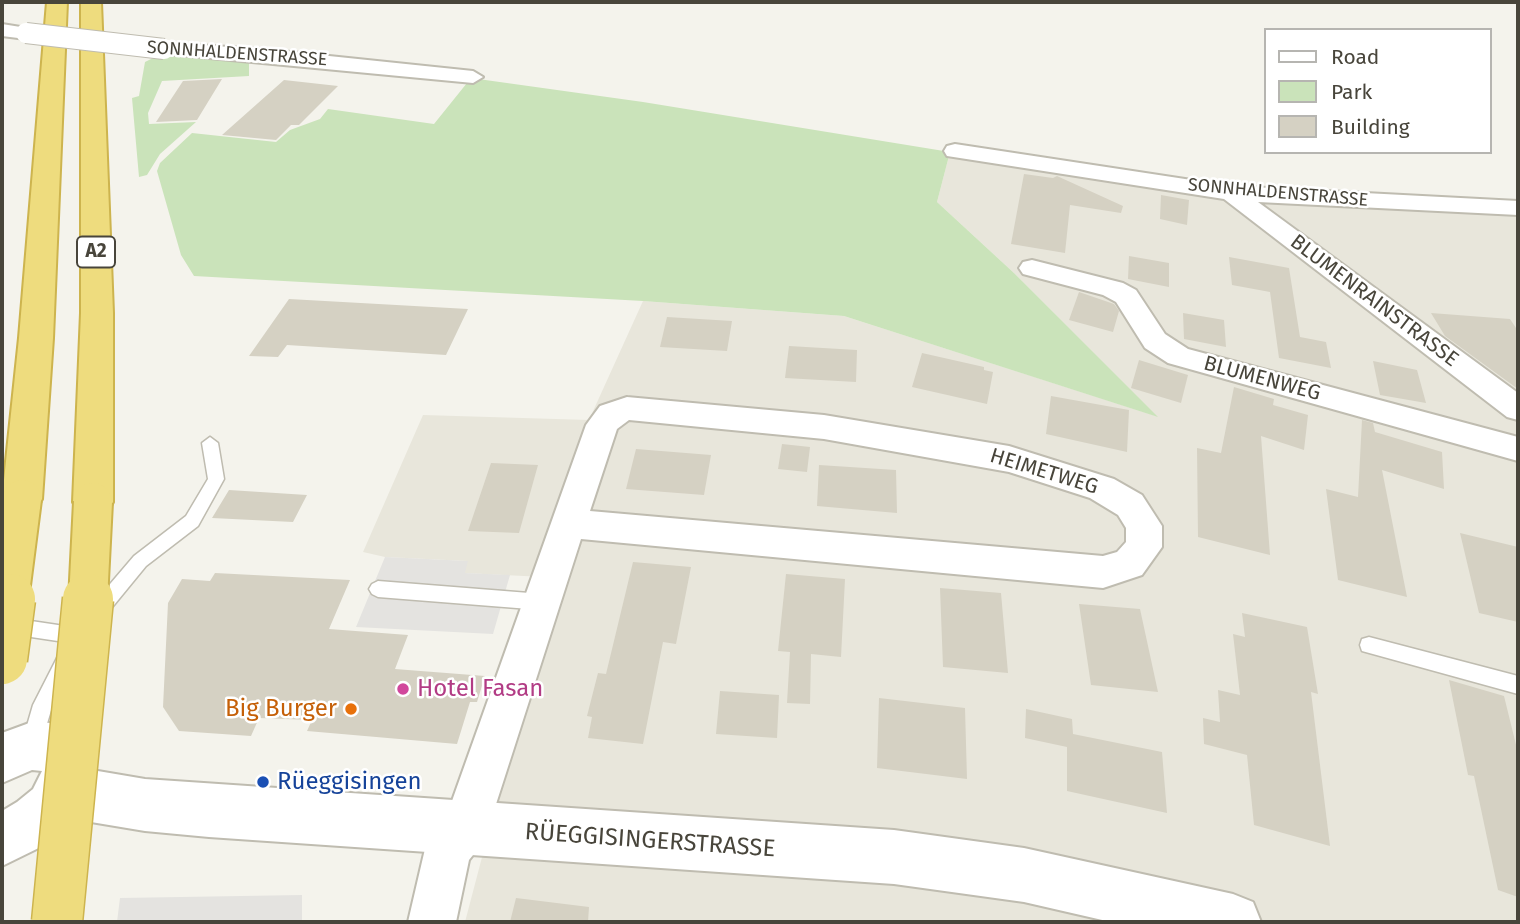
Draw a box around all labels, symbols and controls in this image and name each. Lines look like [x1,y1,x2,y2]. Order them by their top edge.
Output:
legend [1264,28,1492,154]
street label: SONNHALDENSTRASSE [146,37,328,71]
text: Road [1331,44,1379,70]
text: Park [1331,79,1372,105]
text: Building [1331,114,1410,140]
street label: SONNHALDENSTRASSE [1187,174,1369,212]
street label: BLUMENRAINSTRASSE [1285,229,1463,373]
road number: A2 [77,236,115,268]
street label: BLUMENWEG [1201,351,1323,407]
street label: HEIMETWEG [987,444,1101,500]
place label: Hotel Fasan [417,675,543,703]
marker: Hotel Fasan [395,681,411,697]
place label: Big Burger [225,695,337,723]
marker: Big Burger [343,701,359,717]
place label: Rüeggisingen [277,768,422,796]
marker: Rüeggisingen [255,774,271,790]
street label: RÜEGGISINGERSTRASSE [524,818,776,864]

